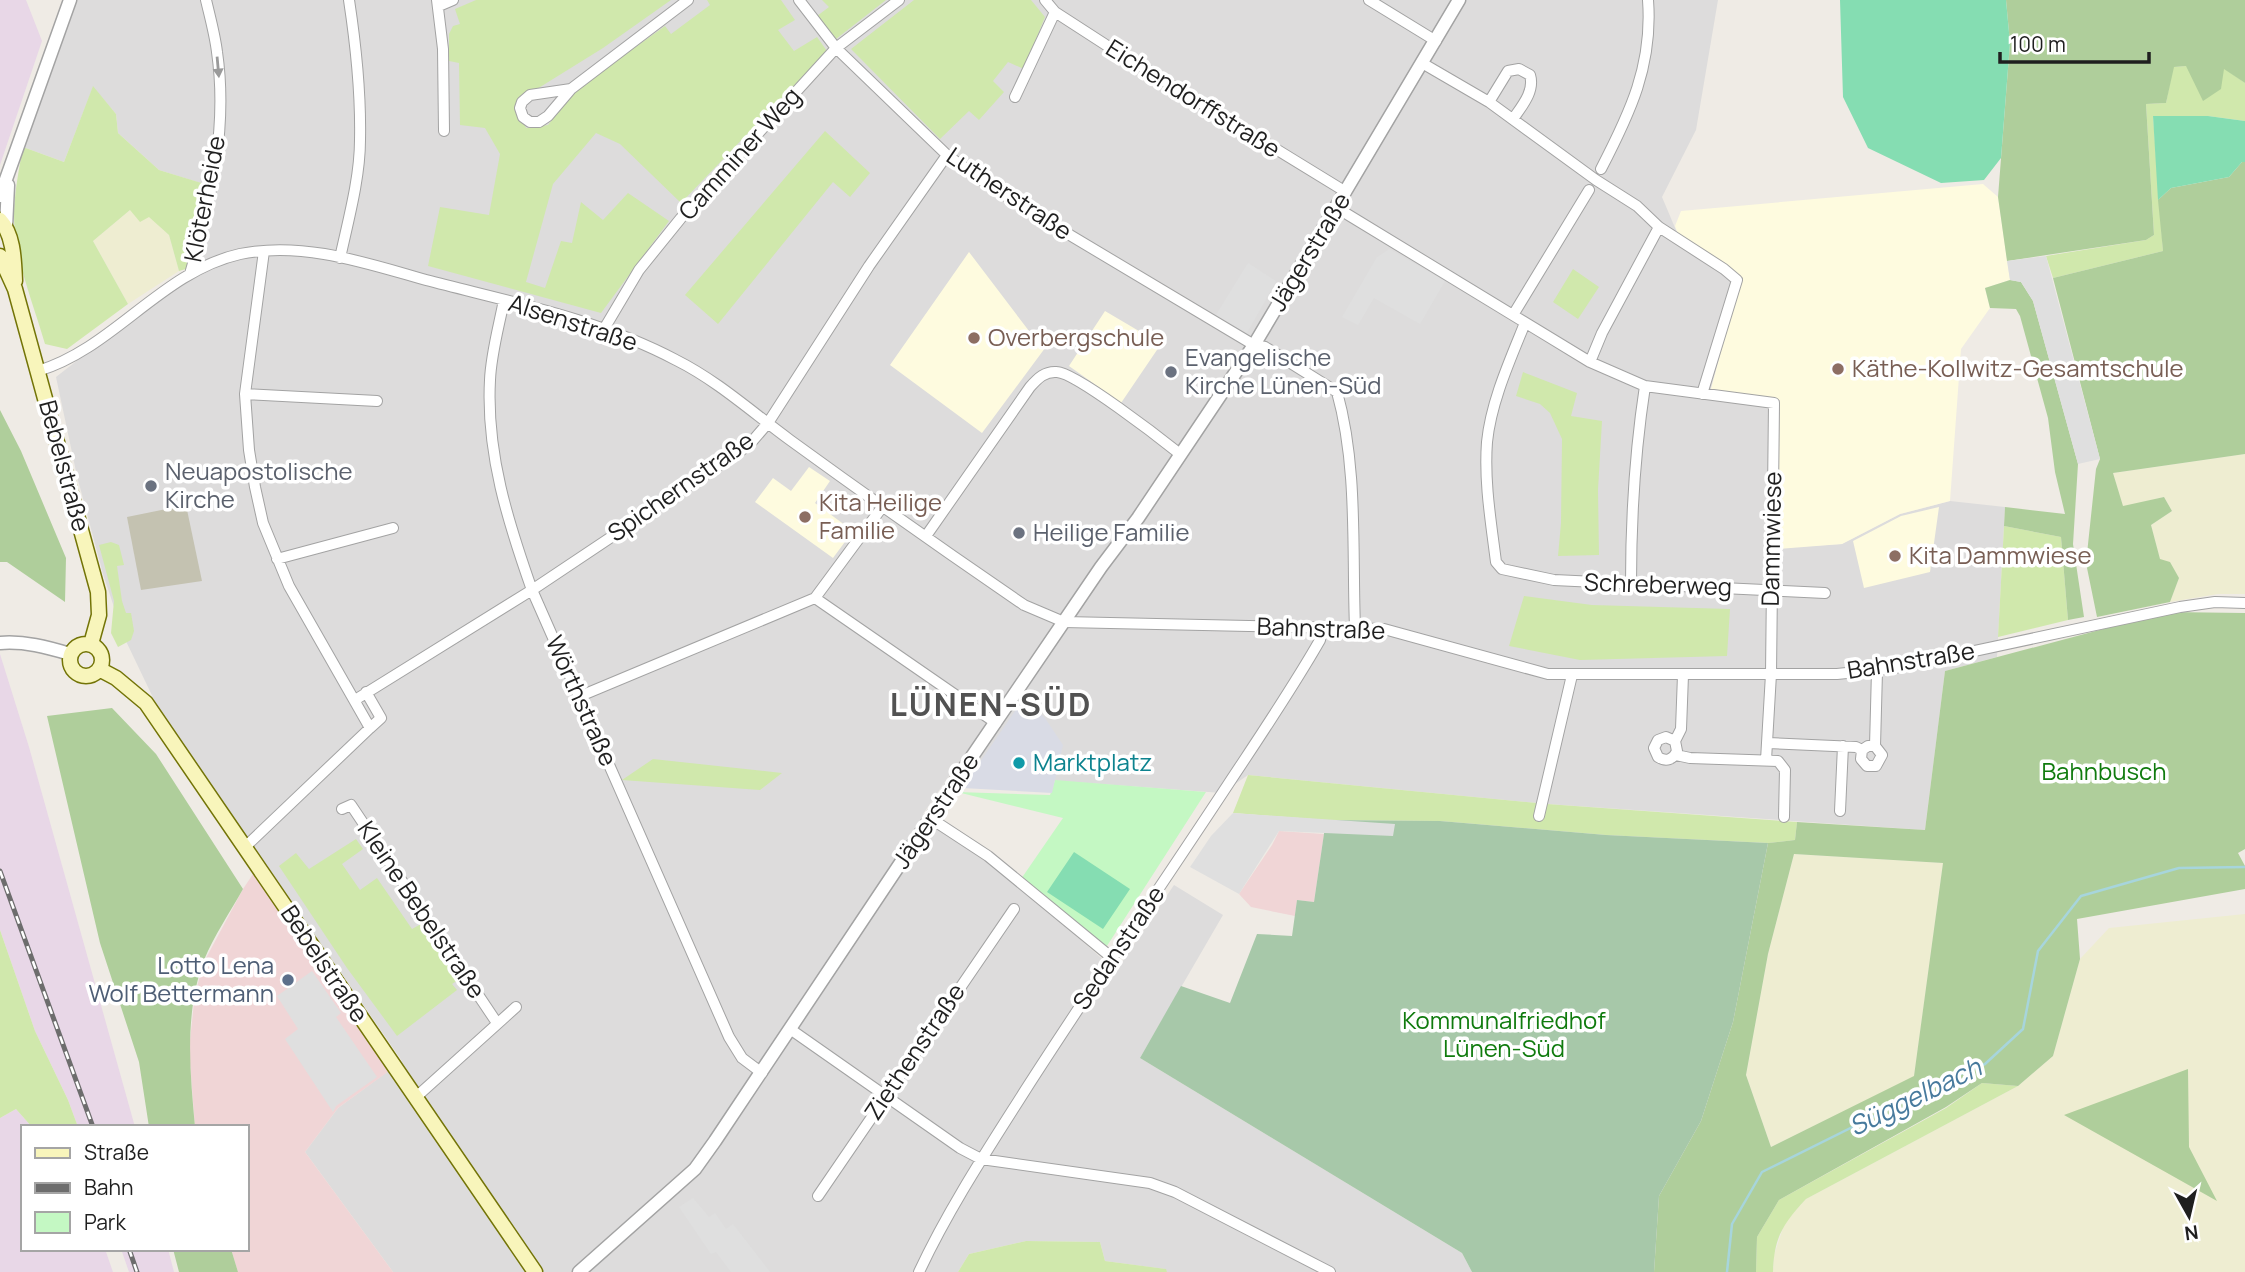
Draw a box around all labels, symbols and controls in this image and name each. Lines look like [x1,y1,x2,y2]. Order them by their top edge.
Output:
scale bar [2000,21,2149,65]
text: 100 m [2010,30,2066,58]
street label: Eichendorffstraße [1100,31,1287,165]
one-way arrow [213,56,224,78]
street label: Camminer Weg [671,80,807,226]
street label: Klöterheide [175,133,232,265]
street label: Lutherstraße [941,139,1079,247]
street label: Jägerstraße [1260,186,1357,317]
street label: Alsenstraße [505,285,642,358]
place label: Overbergschule [988,320,1164,353]
marker: Overbergschule [966,330,982,346]
place label: Evangelische Kirche Lünen-Süd [1185,340,1382,401]
place label: Käthe-Kollwitz-Gesamtschule [1852,351,2184,384]
marker: Käthe-Kollwitz-Gesamtschule [1830,361,1846,377]
marker: Evangelische Kirche Lünen-Süd [1163,364,1179,380]
street label: Bebelstraße [32,396,99,535]
street label: Spichernstraße [601,423,760,548]
place label: Neuapostolische Kirche [165,454,353,515]
street label: Dammwiese [1753,471,1788,607]
marker: Neuapostolische Kirche [143,478,159,494]
place label: Kita Heilige Familie [819,485,942,546]
marker: Kita Heilige Familie [797,509,813,525]
place label: Heilige Familie [1033,515,1189,548]
marker: Heilige Familie [1011,525,1027,541]
place label: Kita Dammwiese [1909,538,2091,571]
marker: Kita Dammwiese [1887,548,1903,564]
street label: Schreberweg [1584,564,1733,603]
street label: Bahnstraße [1256,609,1386,646]
street label: Wörthstraße [539,630,626,771]
street label: Bahnstraße [1845,633,1977,686]
district label: LÜNEN-SÜD [890,682,1092,726]
place label: Marktplatz [1033,745,1152,778]
street label: Jägerstraße [884,746,986,875]
park label: Bahnbusch [2041,754,2167,787]
marker: Marktplatz [1011,755,1027,771]
street label: Kleine Bebelstraße [351,814,494,1004]
street label: Sedanstraße [1064,879,1171,1016]
street label: Bebelstraße [274,898,377,1028]
place label: Lotto Lena Wolf Bettermann [88,948,274,1009]
marker: Lotto Lena Wolf Bettermann [280,972,296,988]
street label: Ziethenstraße [856,976,972,1126]
park label: Kommunalfriedhof Lünen-Süd [1402,1003,1606,1064]
water label: Süggelbach [1842,1048,1988,1144]
legend [21,1125,248,1251]
text: Straße [84,1138,149,1166]
text: Bahn [84,1173,134,1201]
north arrow [2154,1181,2224,1251]
text: Park [84,1208,126,1236]
text: N [2183,1219,2200,1247]

